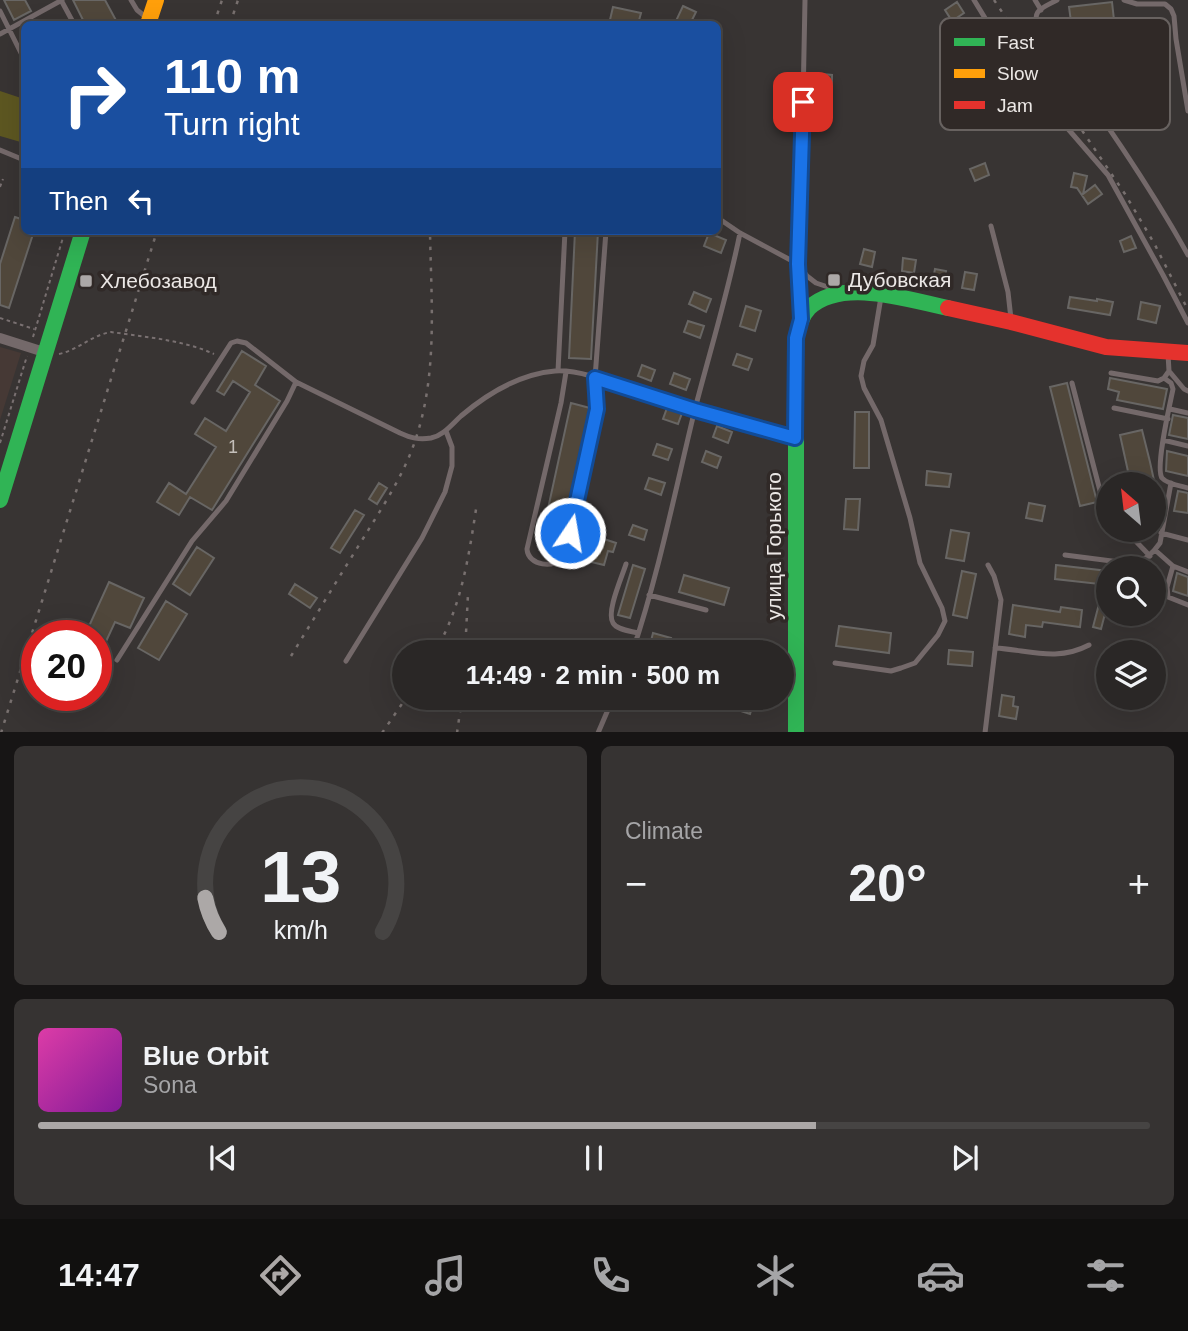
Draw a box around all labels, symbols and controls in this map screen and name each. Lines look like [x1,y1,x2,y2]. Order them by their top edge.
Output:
legend [940,18,1170,130]
text: Fast [997,32,1035,53]
icon: right [49,49,140,140]
text: 110 m [164,49,300,103]
text: Slow [997,63,1038,84]
pin [773,72,833,132]
icon: arrive [784,83,822,121]
text: Jam [997,95,1033,116]
text: Turn right [164,106,300,142]
icon: left [122,182,160,220]
text: Then [49,186,108,216]
place label: Дубовская [848,268,951,291]
place label: Хлебозавод [100,269,217,292]
marker: Дубовская [826,272,842,288]
marker: Хлебозавод [78,273,94,289]
house number: 1 [228,437,238,457]
street label: улица Горького [762,472,785,620]
north arrow [1096,472,1166,542]
map controls [1096,472,1166,710]
position arrow [533,496,607,570]
button: search [1096,556,1166,626]
speed limit sign: 20 [21,620,112,711]
button: layers [1096,640,1166,710]
text: 14:49 · 2 min · 500 m [466,660,720,690]
text: Climate [625,818,703,844]
text: 13 [260,836,341,917]
text: 20° [848,854,927,912]
text: − [625,863,647,905]
text: + [1128,863,1150,905]
text: km/h [273,915,328,943]
text: Blue Orbit [143,1041,269,1071]
text: Sona [143,1072,197,1098]
icon: previous [204,1139,242,1177]
icon: pause [575,1139,613,1177]
icon: next [946,1139,984,1177]
icon: directions [256,1251,305,1300]
icon: music [421,1251,470,1300]
icon: phone [586,1251,635,1300]
icon: climate [751,1251,800,1300]
icon: car [916,1251,965,1300]
icon: filters [1081,1251,1130,1300]
text: 14:47 [58,1257,140,1293]

